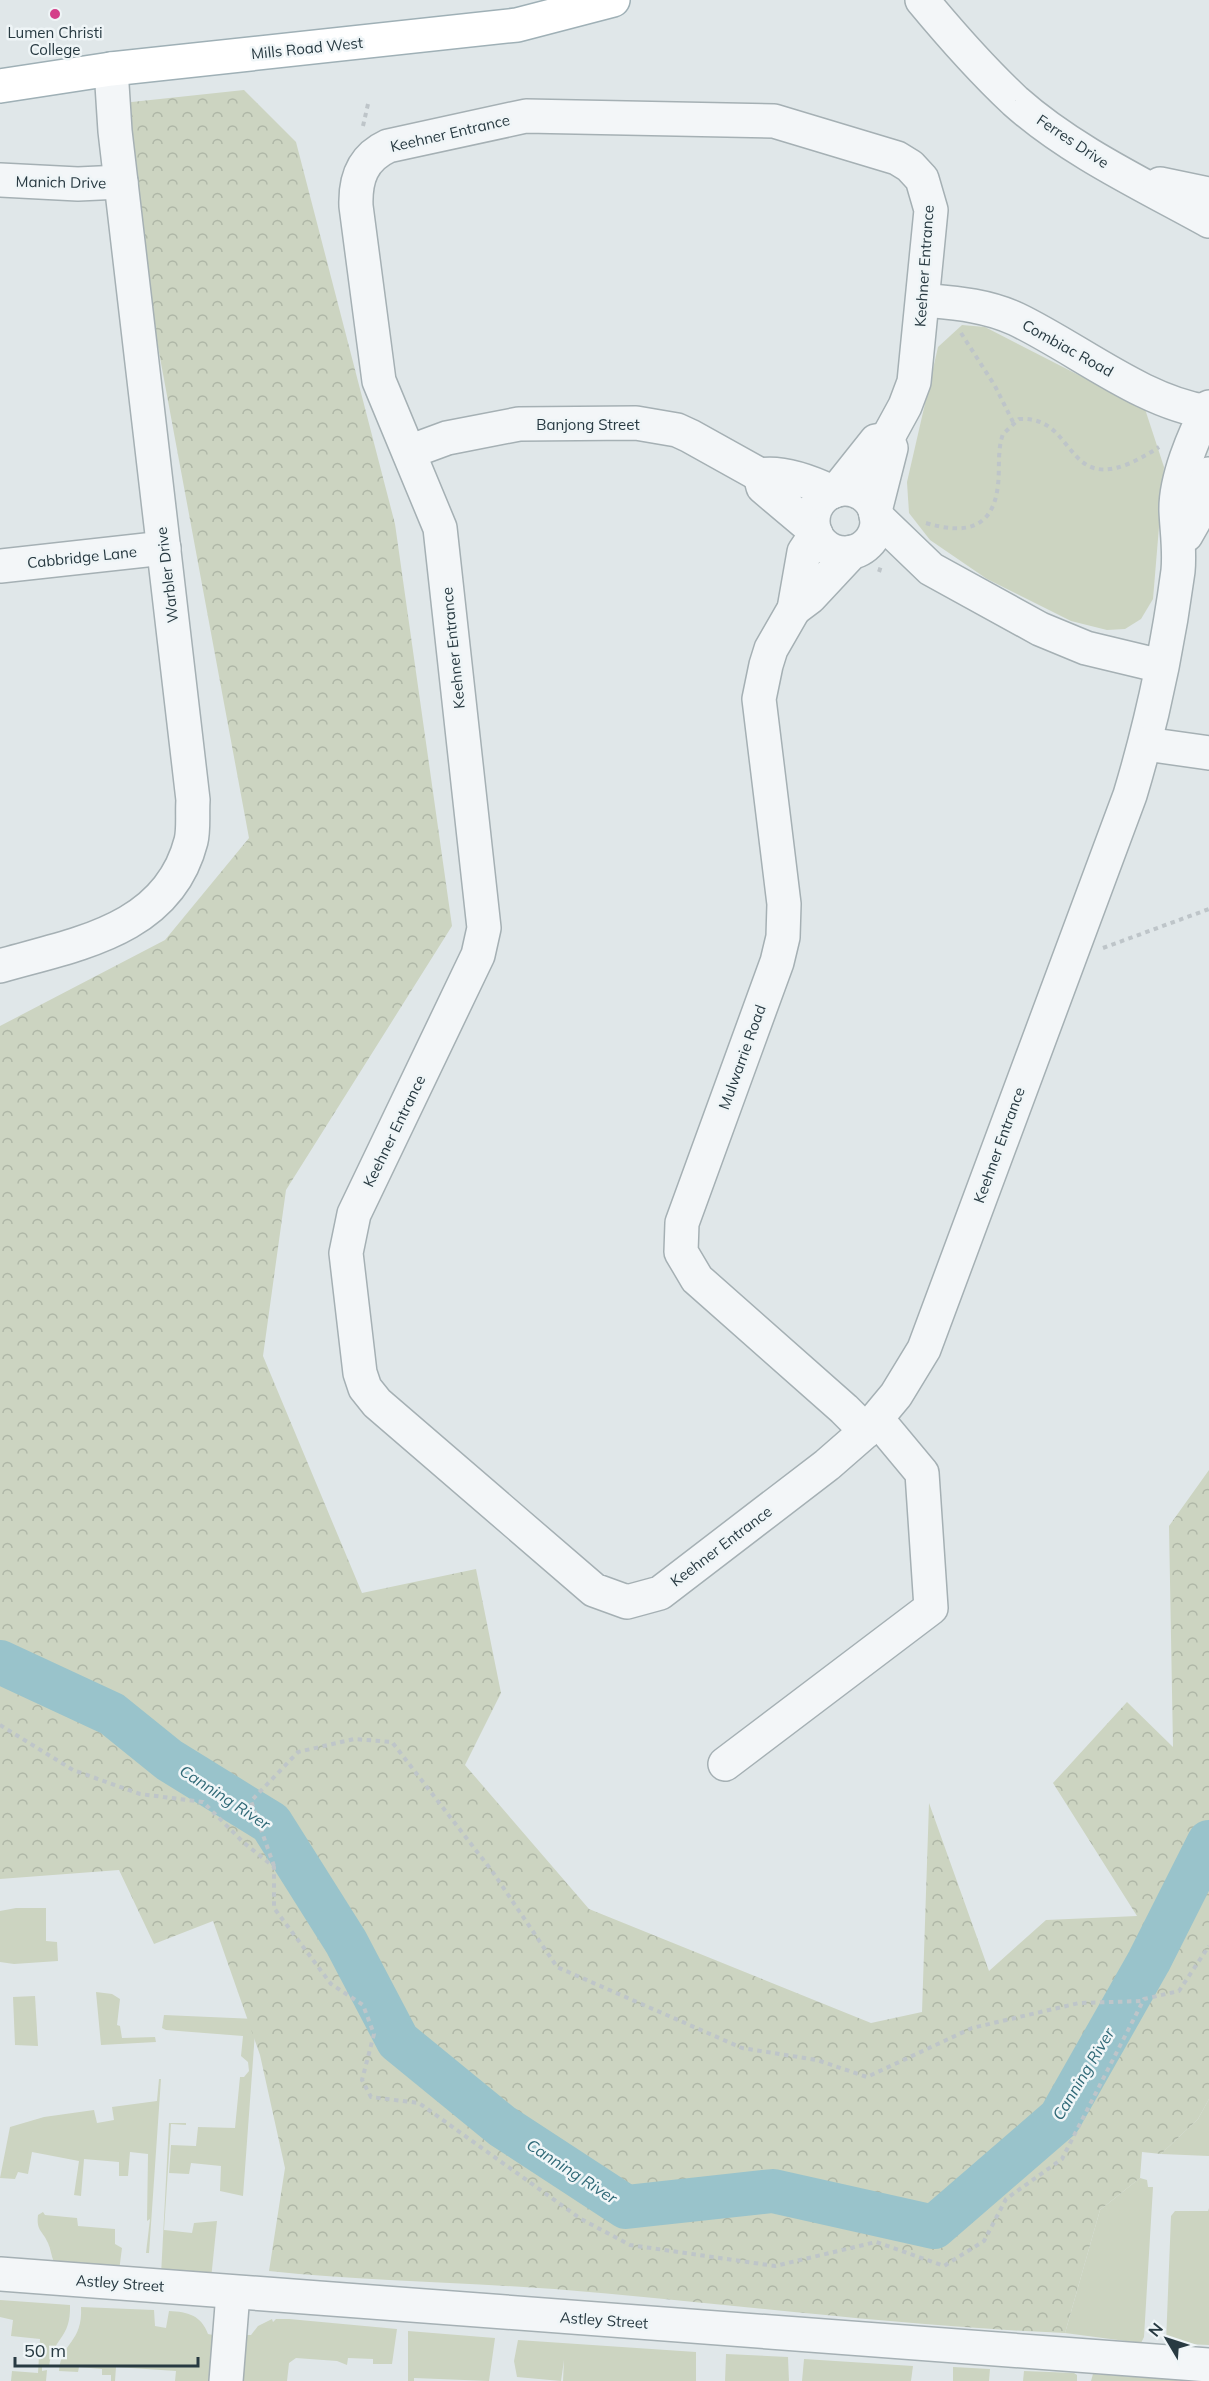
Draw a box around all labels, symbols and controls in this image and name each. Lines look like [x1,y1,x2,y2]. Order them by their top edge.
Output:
marker: Lumen Christi College [48,7,62,21]
place label: Lumen Christi College [8,23,102,59]
street label: Mills Road West [250,33,364,63]
street label: Keehner Entrance [388,110,512,156]
street label: Ferres Drive [1033,110,1113,172]
street label: Manich Drive [16,172,106,192]
street label: Keehner Entrance [910,204,938,328]
street label: Combiac Road [1019,315,1117,381]
street label: Banjong Street [536,415,640,434]
street label: Warbler Drive [152,526,182,624]
street label: Cabbridge Lane [26,542,138,572]
street label: Keehner Entrance [437,586,469,710]
street label: Mulwarrie Road [714,1002,770,1112]
street label: Keehner Entrance [359,1072,429,1190]
street label: Keehner Entrance [969,1084,1029,1206]
street label: Keehner Entrance [666,1502,776,1590]
water label: Canning River [176,1760,275,1834]
water label: Canning River [1048,2023,1119,2124]
water label: Canning River [523,2134,622,2208]
street label: Astley Street [75,2270,165,2296]
street label: Astley Street [559,2307,649,2333]
north arrow [1137,2309,1197,2369]
text: N [1144,2319,1167,2341]
scale bar [15,2330,198,2368]
text: 50 m [24,2339,66,2362]

